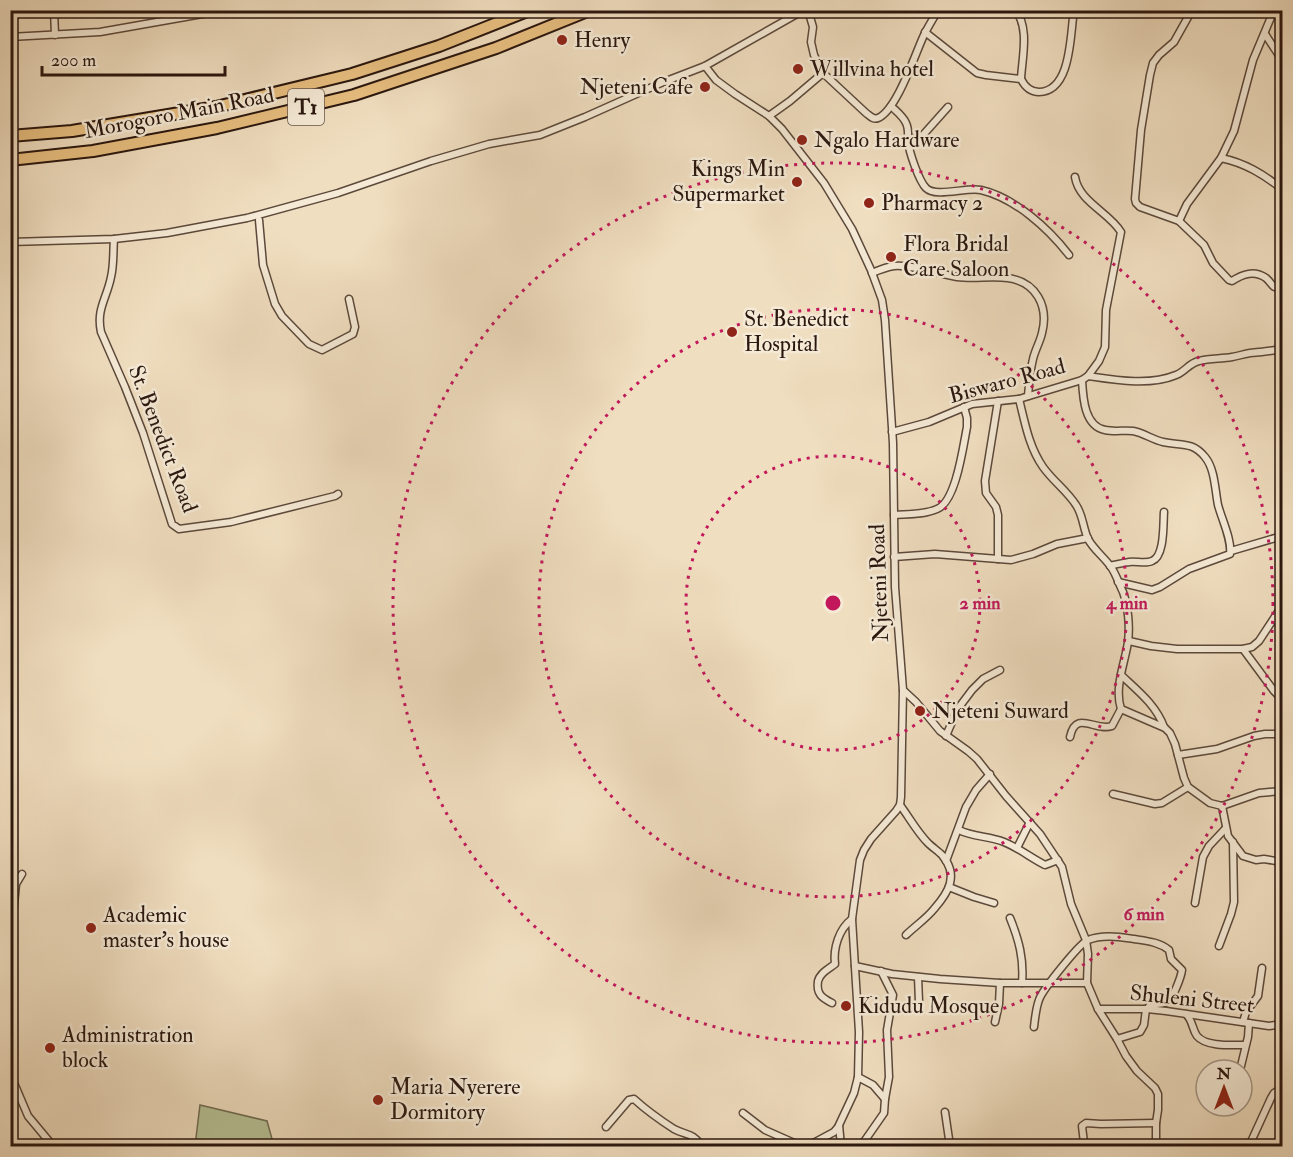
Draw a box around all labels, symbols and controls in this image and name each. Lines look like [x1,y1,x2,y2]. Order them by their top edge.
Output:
place label: Henry [574,26,631,54]
marker: Henry [555,33,569,47]
scale bar [42,39,225,77]
text: 200 m [51,49,96,72]
place label: Willvina hotel [809,55,934,83]
marker: Willvina hotel [791,62,805,76]
place label: Njeteni Cafe [580,73,693,101]
marker: Njeteni Cafe [698,80,712,94]
street label: Morogoro Main Road [82,81,277,145]
road number: T1 [288,89,324,125]
place label: Ngalo Hardware [814,126,960,154]
marker: Ngalo Hardware [795,133,809,147]
place label: Kings Min Supermarket [672,155,785,209]
marker: Kings Min Supermarket [790,175,804,189]
place label: Pharmacy 2 [881,189,983,217]
marker: Pharmacy 2 [862,196,876,210]
place label: Flora Bridal Care Saloon [903,230,1009,283]
marker: Flora Bridal Care Saloon [884,250,898,264]
place label: St. Benedict Hospital [744,305,849,359]
marker: St. Benedict Hospital [725,325,739,339]
street label: Biswaro Road [946,352,1069,410]
street label: St. Benedict Road [122,361,204,517]
street label: Njeteni Road [863,523,895,642]
text: 2 min [960,592,1001,615]
text: 4 min [1105,592,1148,615]
centre of rings [823,593,843,613]
place label: Njeteni Suward [932,697,1069,725]
marker: Njeteni Suward [913,704,927,718]
place label: Academic master's house [102,901,229,954]
text: 6 min [1124,903,1165,926]
marker: Academic master's house [84,921,98,935]
street label: Shuleni Street [1129,979,1255,1019]
place label: Kidudu Mosque [858,992,999,1020]
marker: Kidudu Mosque [839,999,853,1013]
place label: Administration block [61,1021,194,1074]
marker: Administration block [43,1041,57,1055]
north arrow [1194,1058,1254,1118]
text: N [1216,1064,1232,1084]
place label: Maria Nyerere Dormitory [390,1073,521,1126]
marker: Maria Nyerere Dormitory [371,1093,385,1107]

